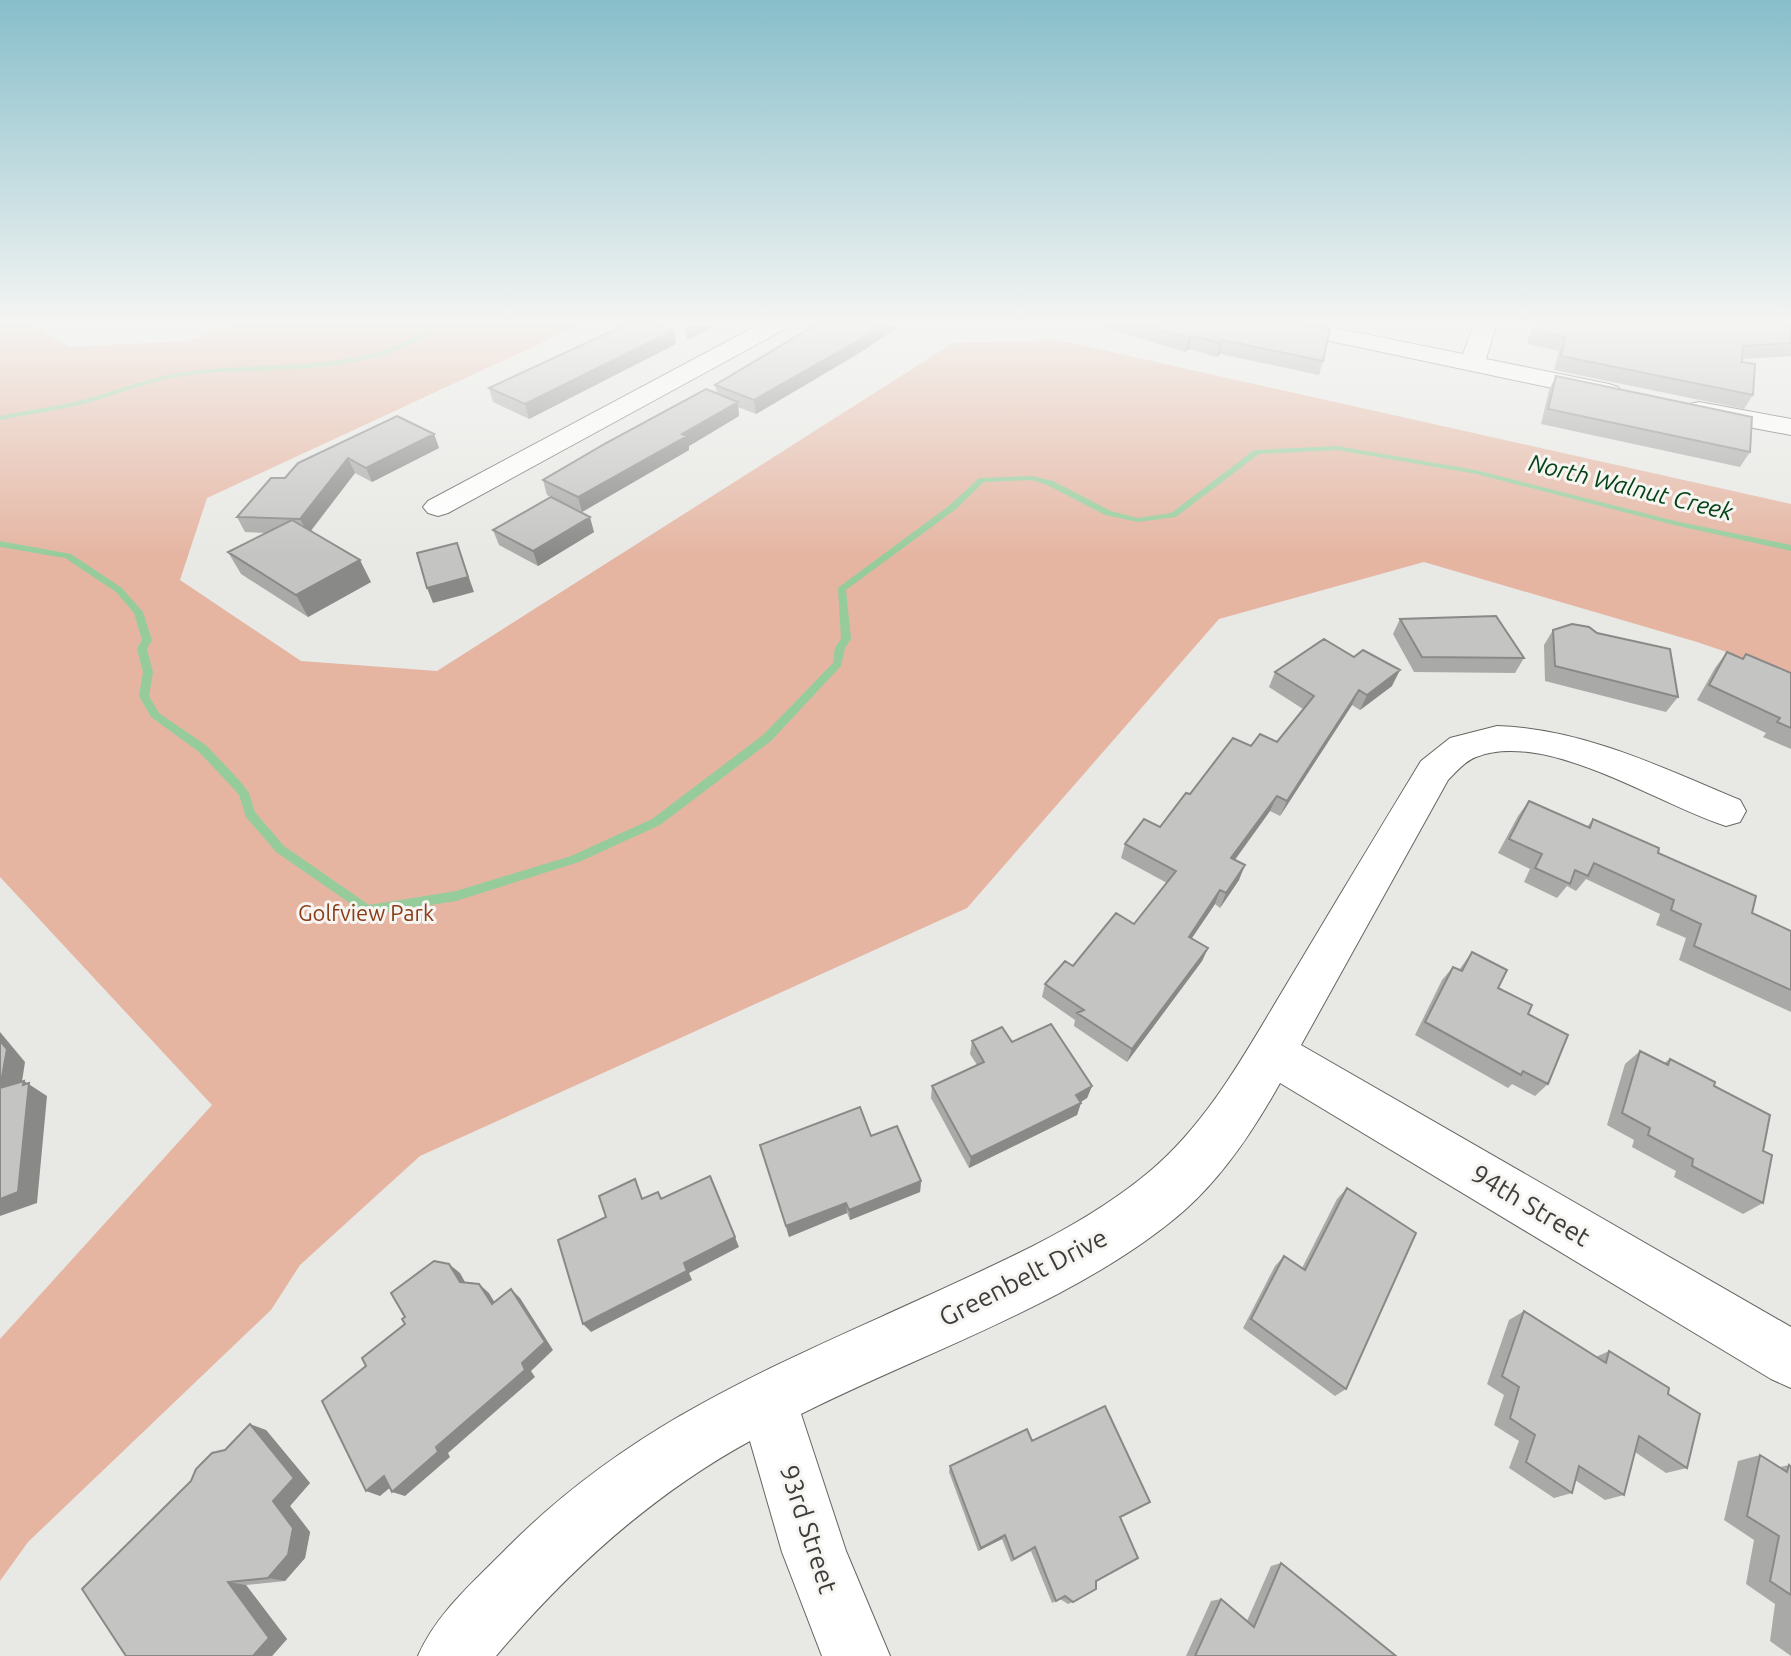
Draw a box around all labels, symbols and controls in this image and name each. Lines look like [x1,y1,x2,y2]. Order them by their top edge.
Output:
water label: North Walnut Creek [1526,449,1737,526]
park label: Golfview Park [298,900,434,925]
street label: 94th Street [1467,1158,1595,1252]
street label: Greenbelt Drive [934,1222,1112,1332]
street label: 93rd Street [775,1461,843,1597]

